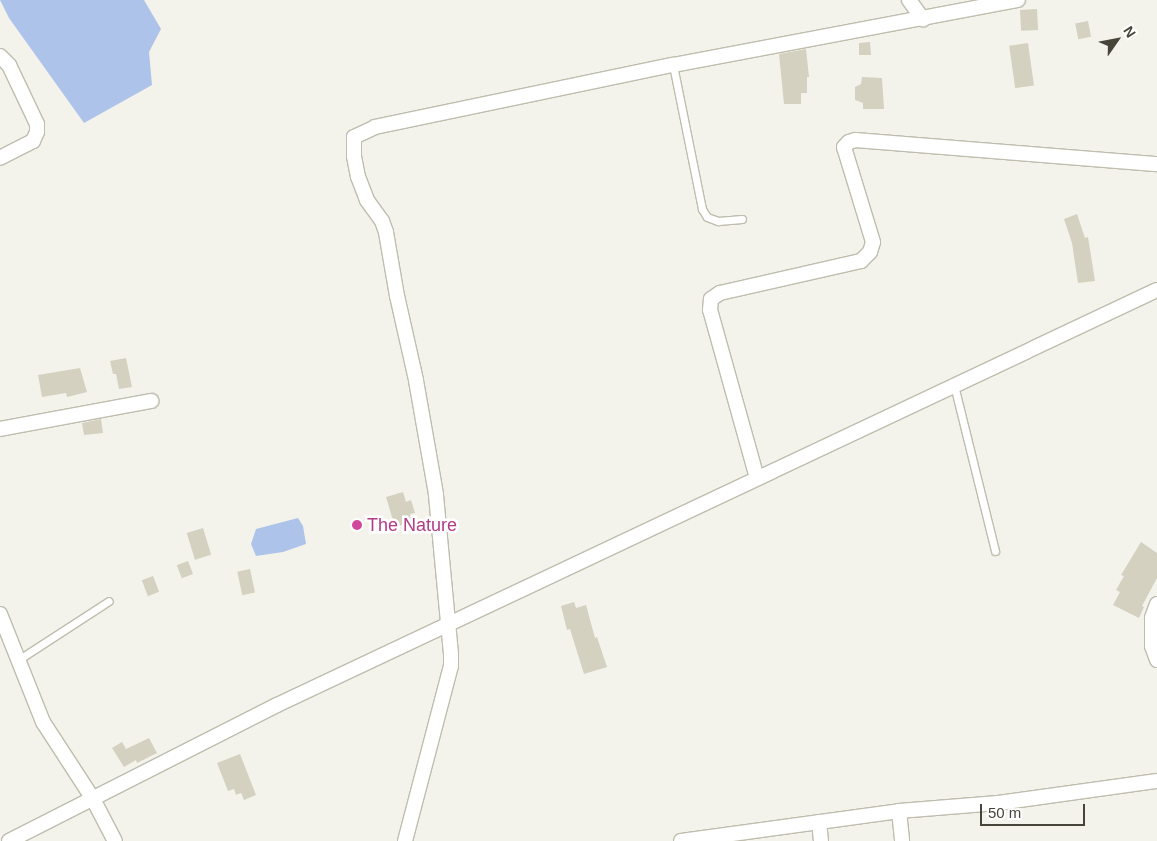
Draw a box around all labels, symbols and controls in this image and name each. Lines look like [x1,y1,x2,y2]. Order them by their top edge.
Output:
north arrow [1092,15,1142,65]
text: N [1120,23,1139,40]
place label: The Nature [367,514,457,536]
marker: The Nature [351,519,363,531]
scale bar [982,794,1087,826]
text: 50 m [988,804,1021,821]

